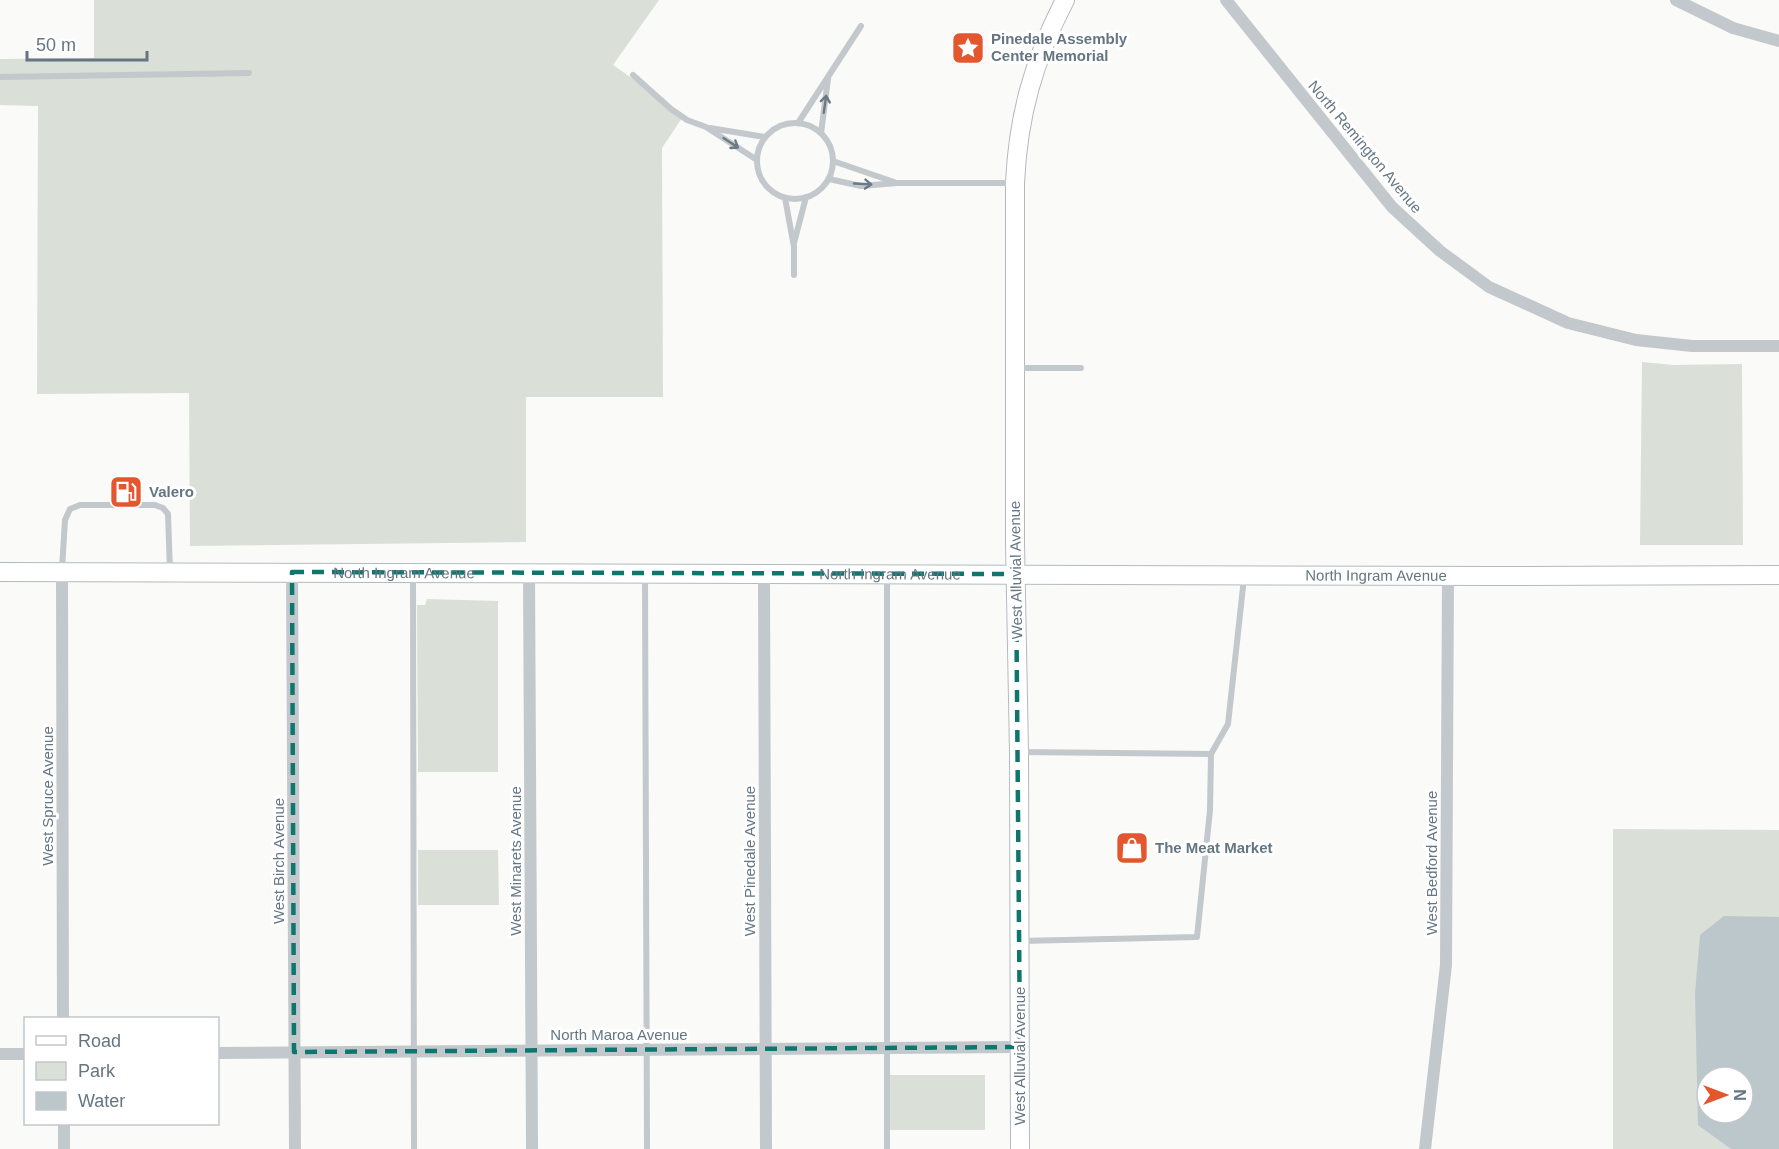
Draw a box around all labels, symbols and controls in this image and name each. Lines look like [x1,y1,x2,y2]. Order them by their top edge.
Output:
scale bar [27,24,147,62]
place icon: Pinedale Assembly Center Memorial [950,30,986,66]
place label: Pinedale Assembly Center Memorial [991,30,1128,64]
text: 50 m [36,35,76,55]
street label: North Remington Avenue [1305,77,1426,216]
one-way arrow [819,95,830,114]
one-way arrow [723,137,740,150]
one-way arrow [852,179,872,190]
fuel station icon: Valero [108,474,144,510]
place label: Valero [149,483,194,500]
street label: West Alluvial Avenue [1006,501,1025,639]
street label: North Ingram Avenue [333,564,475,581]
street label: North Ingram Avenue [819,565,961,583]
street label: North Ingram Avenue [1305,566,1447,584]
street label: West Spruce Avenue [39,726,56,866]
street label: West Minarets Avenue [507,786,524,936]
street label: West Pinedale Avenue [741,786,758,936]
street label: West Bedford Avenue [1423,791,1440,935]
street label: West Birch Avenue [270,798,287,924]
shop icon: The Meat Market [1114,830,1150,866]
place label: The Meat Market [1155,839,1273,856]
street label: West Alluvial Avenue [1011,987,1028,1125]
legend [24,1017,219,1125]
street label: North Maroa Avenue [550,1026,688,1043]
text: Road [78,1031,121,1051]
text: Park [78,1061,116,1081]
north arrow [1695,1065,1755,1125]
text: N [1731,1089,1748,1101]
text: Water [78,1091,125,1111]

